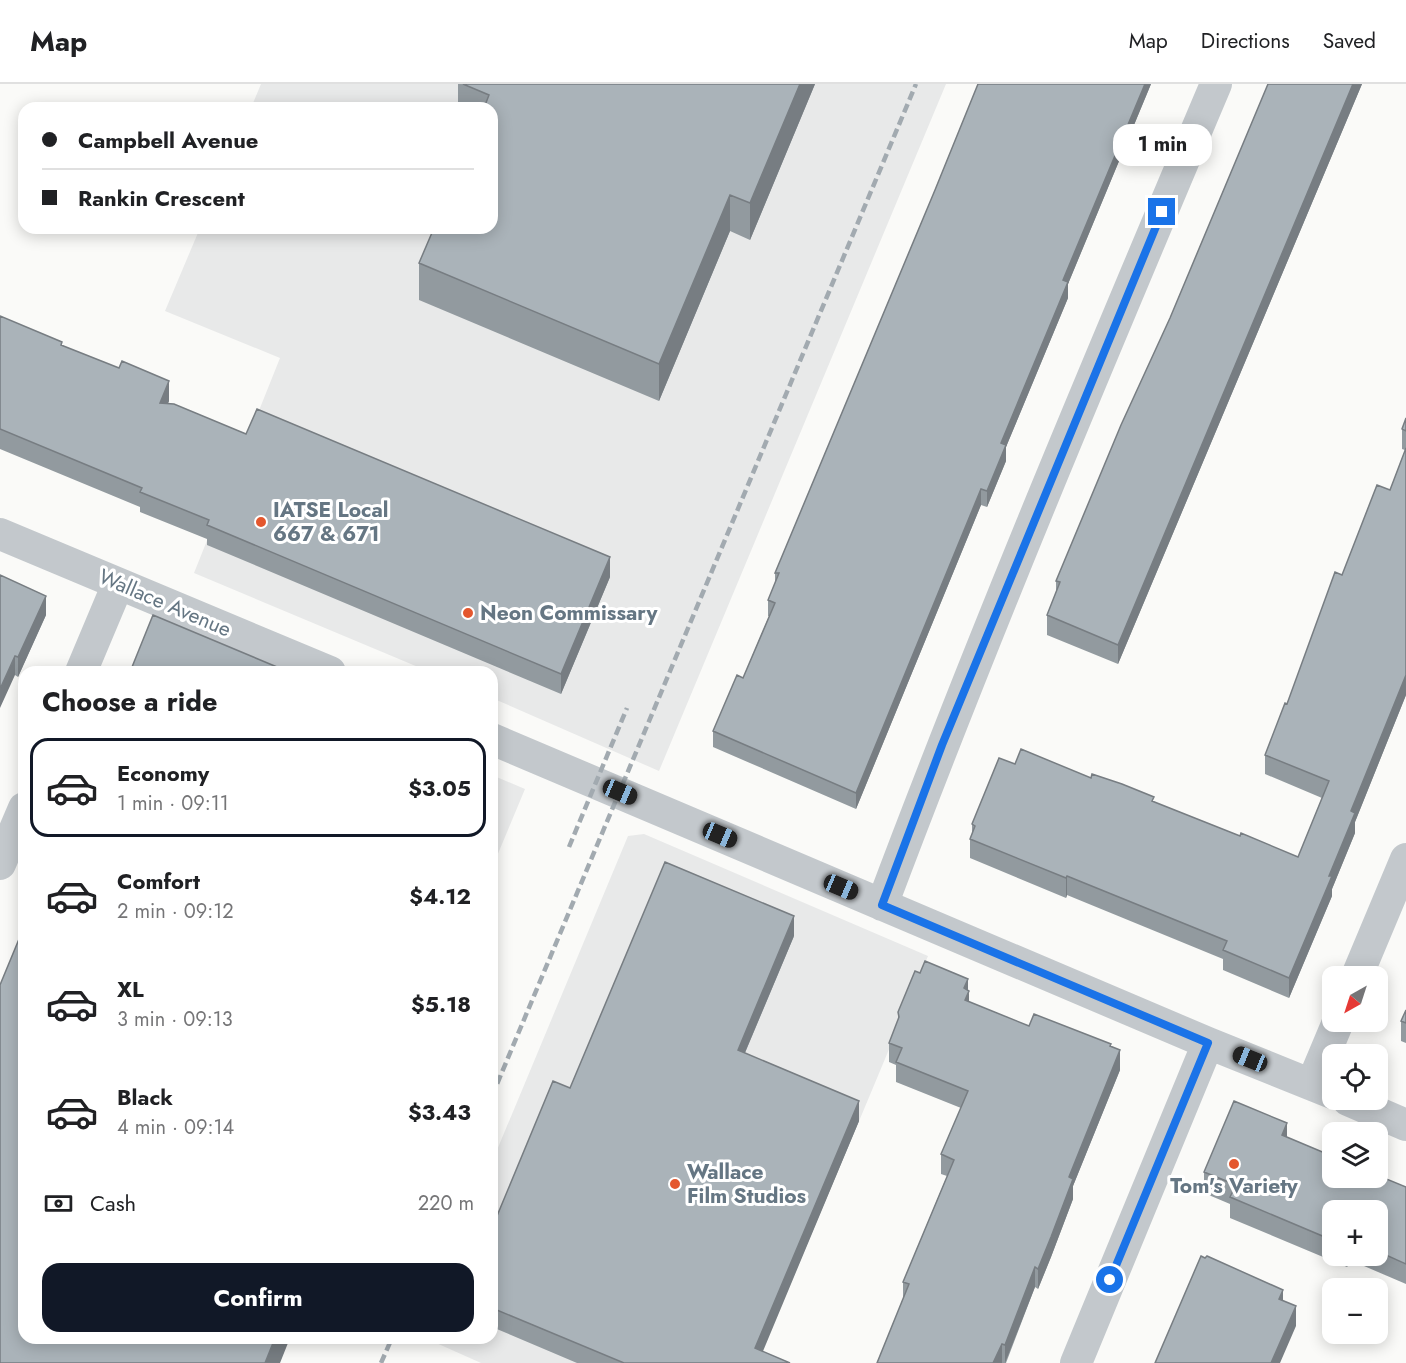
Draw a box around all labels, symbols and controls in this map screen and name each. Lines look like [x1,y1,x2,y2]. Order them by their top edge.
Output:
text: Map [30,21,87,62]
text: Map [1129,26,1168,56]
text: Directions [1201,26,1290,56]
text: Saved [1323,26,1376,56]
text: Campbell Avenue [78,124,258,156]
callout: 1 min [1112,125,1212,167]
text: 1 min [1138,130,1187,159]
text: Rankin Crescent [78,182,245,214]
route end [1148,198,1175,225]
place label: IATSE Local 667 & 671 [273,495,388,549]
marker: IATSE Local 667 & 671 [254,515,268,529]
street label: Wallace Avenue [94,562,236,644]
place label: Neon Commissary [480,598,659,628]
marker: Neon Commissary [461,606,475,620]
text: Choose a ride [42,682,217,721]
text: Economy [117,757,209,789]
icon: car [45,761,99,815]
text: $3.05 [408,772,471,804]
car [600,777,640,807]
text: 1 min · 09:11 [117,789,229,818]
car [700,820,740,850]
text: Comfort [117,865,200,897]
icon: car [45,869,99,923]
car [821,872,861,902]
text: $4.12 [409,880,471,912]
text: 2 min · 09:12 [117,897,234,926]
north arrow [1322,966,1388,1032]
map controls [1322,966,1388,1344]
text: XL [117,973,144,1005]
icon: car [45,977,99,1031]
text: $5.18 [411,988,471,1020]
text: 3 min · 09:13 [117,1005,233,1034]
car [1230,1044,1270,1074]
button: locate [1322,1044,1388,1110]
text: Black [117,1081,173,1113]
icon: car [45,1085,99,1139]
text: $3.43 [408,1096,471,1128]
text: 4 min · 09:14 [117,1113,234,1142]
button: layers [1322,1122,1388,1188]
place label: Wallace Film Studios [687,1157,807,1211]
marker: Tom's Variety [1227,1157,1241,1171]
place label: Tom's Variety [1170,1171,1299,1201]
marker: Wallace Film Studios [668,1177,682,1191]
icon: cash [42,1187,75,1220]
text: Cash [90,1187,136,1219]
text: 220 m [418,1189,474,1218]
button: + [1322,1200,1388,1266]
button: Confirm [42,1263,474,1332]
route start [1096,1266,1123,1293]
button: − [1322,1278,1388,1344]

